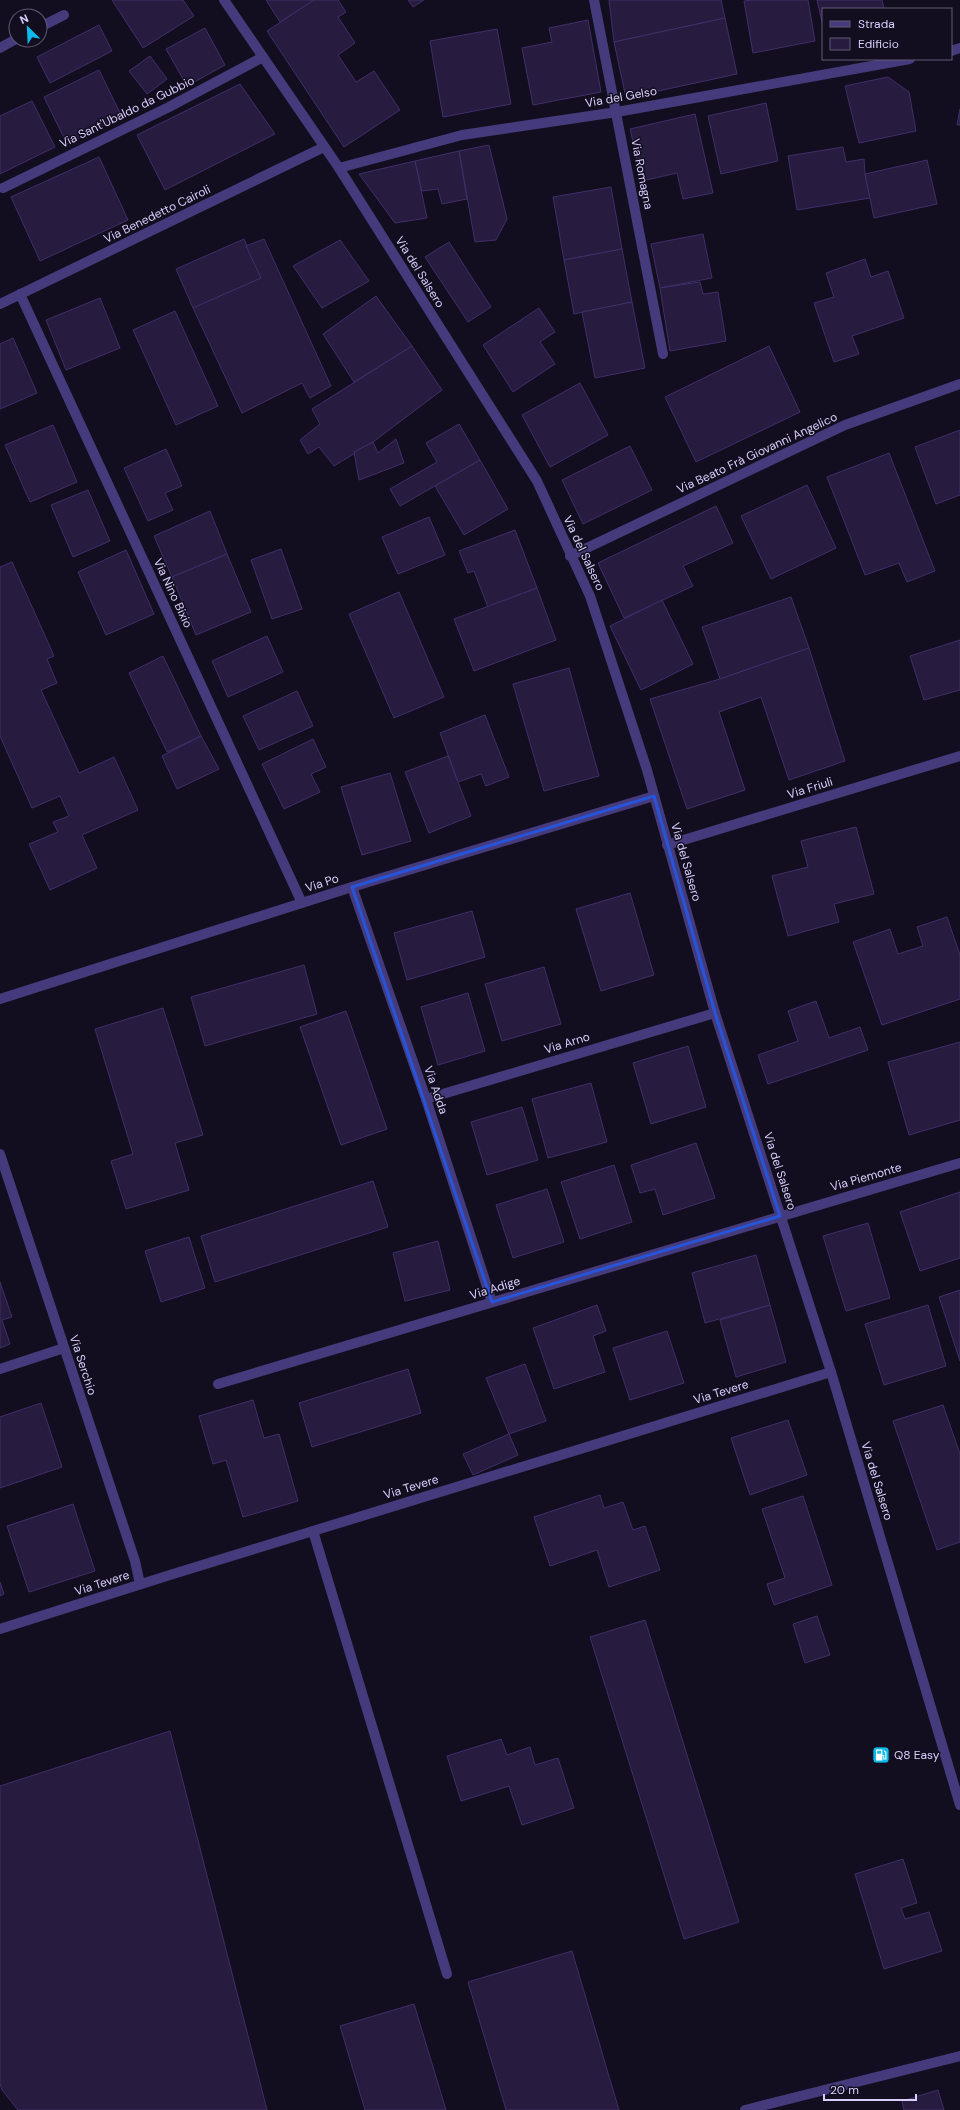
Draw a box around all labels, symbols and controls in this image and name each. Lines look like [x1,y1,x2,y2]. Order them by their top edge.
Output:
north arrow [8,8,48,48]
legend [822,8,952,60]
text: N [17,11,30,27]
text: Strada [858,16,895,32]
text: Edificio [858,36,899,52]
street label: Via Sant'Ubaldo da Gubbio [57,72,197,152]
street label: Via del Gelso [584,83,658,111]
street label: Via Romagna [627,137,657,211]
street label: Via Benedetto Cairoli [101,181,213,247]
street label: Via del Salsero [392,233,448,311]
street label: Via Beato Frà Giovanni Angelico [674,409,840,497]
street label: Via del Salsero [560,513,608,593]
street label: Via Nino Bixio [150,556,196,630]
street label: Via Friuli [785,773,835,802]
street label: Via del Salsero [667,821,705,903]
street label: Via Po [303,870,341,896]
street label: Via Arno [542,1028,592,1058]
street label: Via Adda [420,1064,452,1116]
street label: Via del Salsero [760,1130,800,1212]
street label: Via Piemonte [829,1159,904,1195]
street label: Via Adige [468,1273,522,1303]
street label: Via Serchio [66,1333,100,1397]
street label: Via Tevere [692,1376,751,1408]
street label: Via del Salsero [857,1440,897,1522]
street label: Via Tevere [382,1471,441,1503]
street label: Via Tevere [73,1567,132,1599]
fuel station icon: Q8 Easy [871,1745,891,1765]
place label: Q8 Easy [894,1747,940,1763]
scale bar [824,2076,916,2102]
text: 20 m [830,2082,859,2098]

